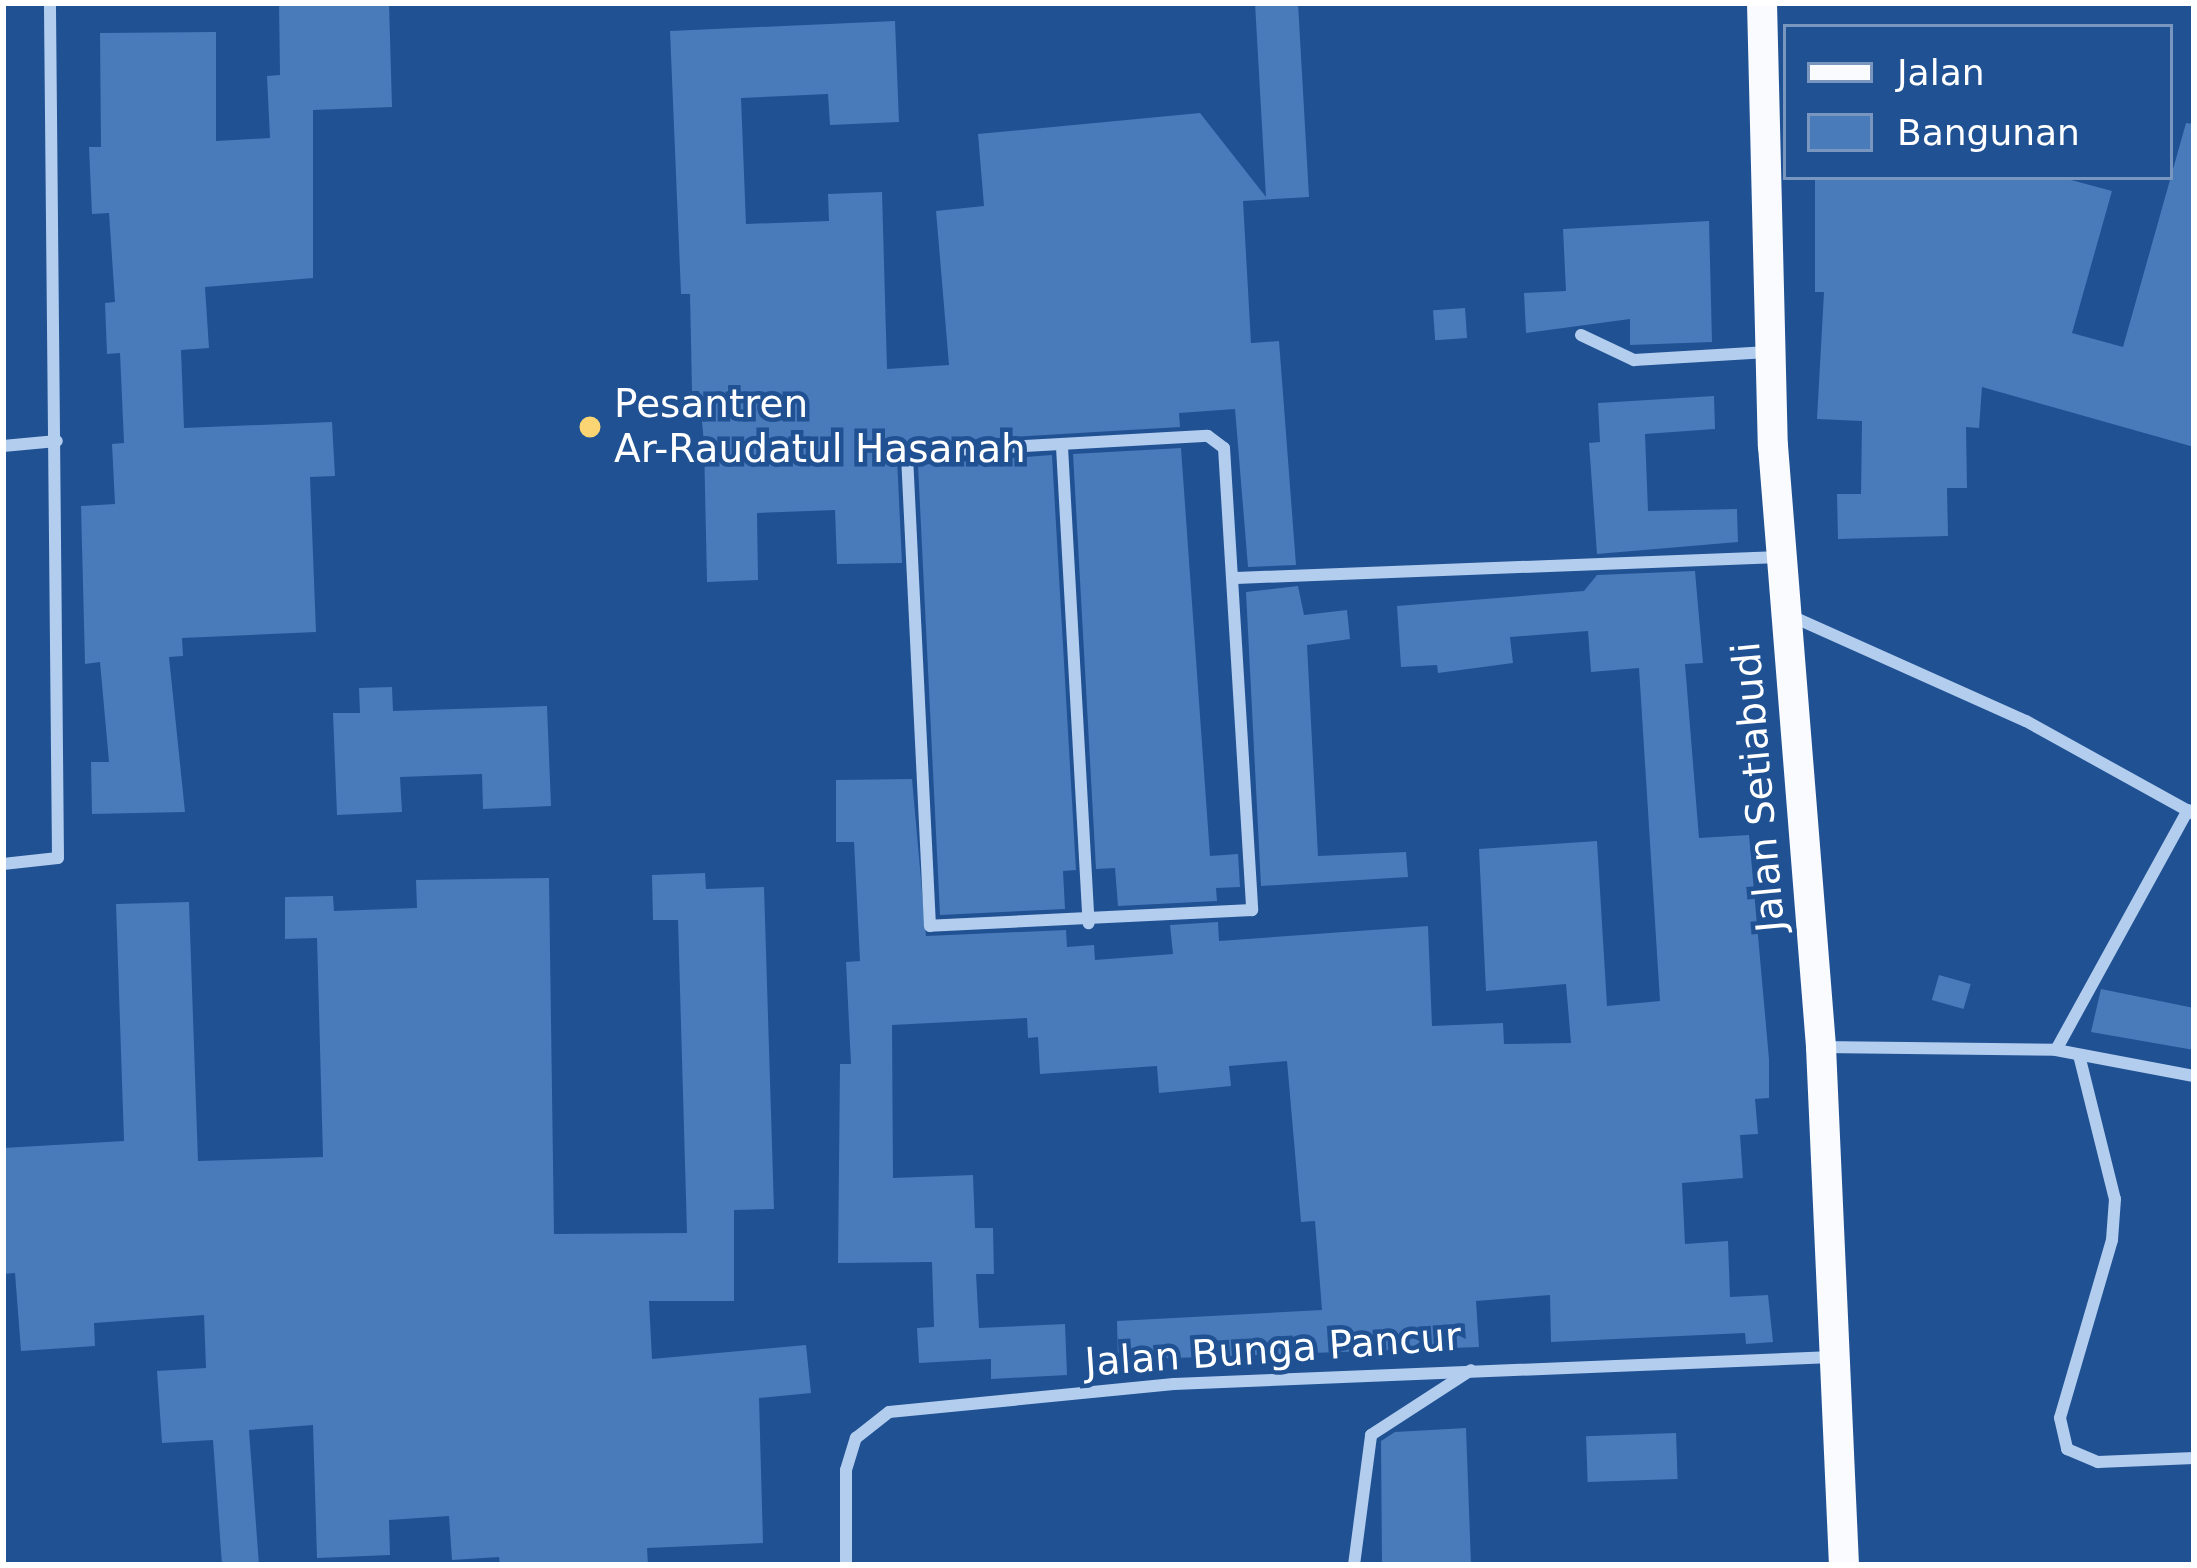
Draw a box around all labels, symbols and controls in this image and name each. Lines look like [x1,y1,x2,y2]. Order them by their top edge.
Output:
legend [1783,24,2173,180]
text: Jalan [1897,52,1985,93]
text: Bangunan [1897,112,2080,153]
place label: Pesantren Ar-Raudatul Hasanah [614,382,1026,473]
marker: Pesantren Ar-Raudatul Hasanah [577,414,603,440]
street label: Jalan Setiabudi [1723,640,1795,934]
street label: Jalan Bunga Pancur [1083,1314,1463,1386]

